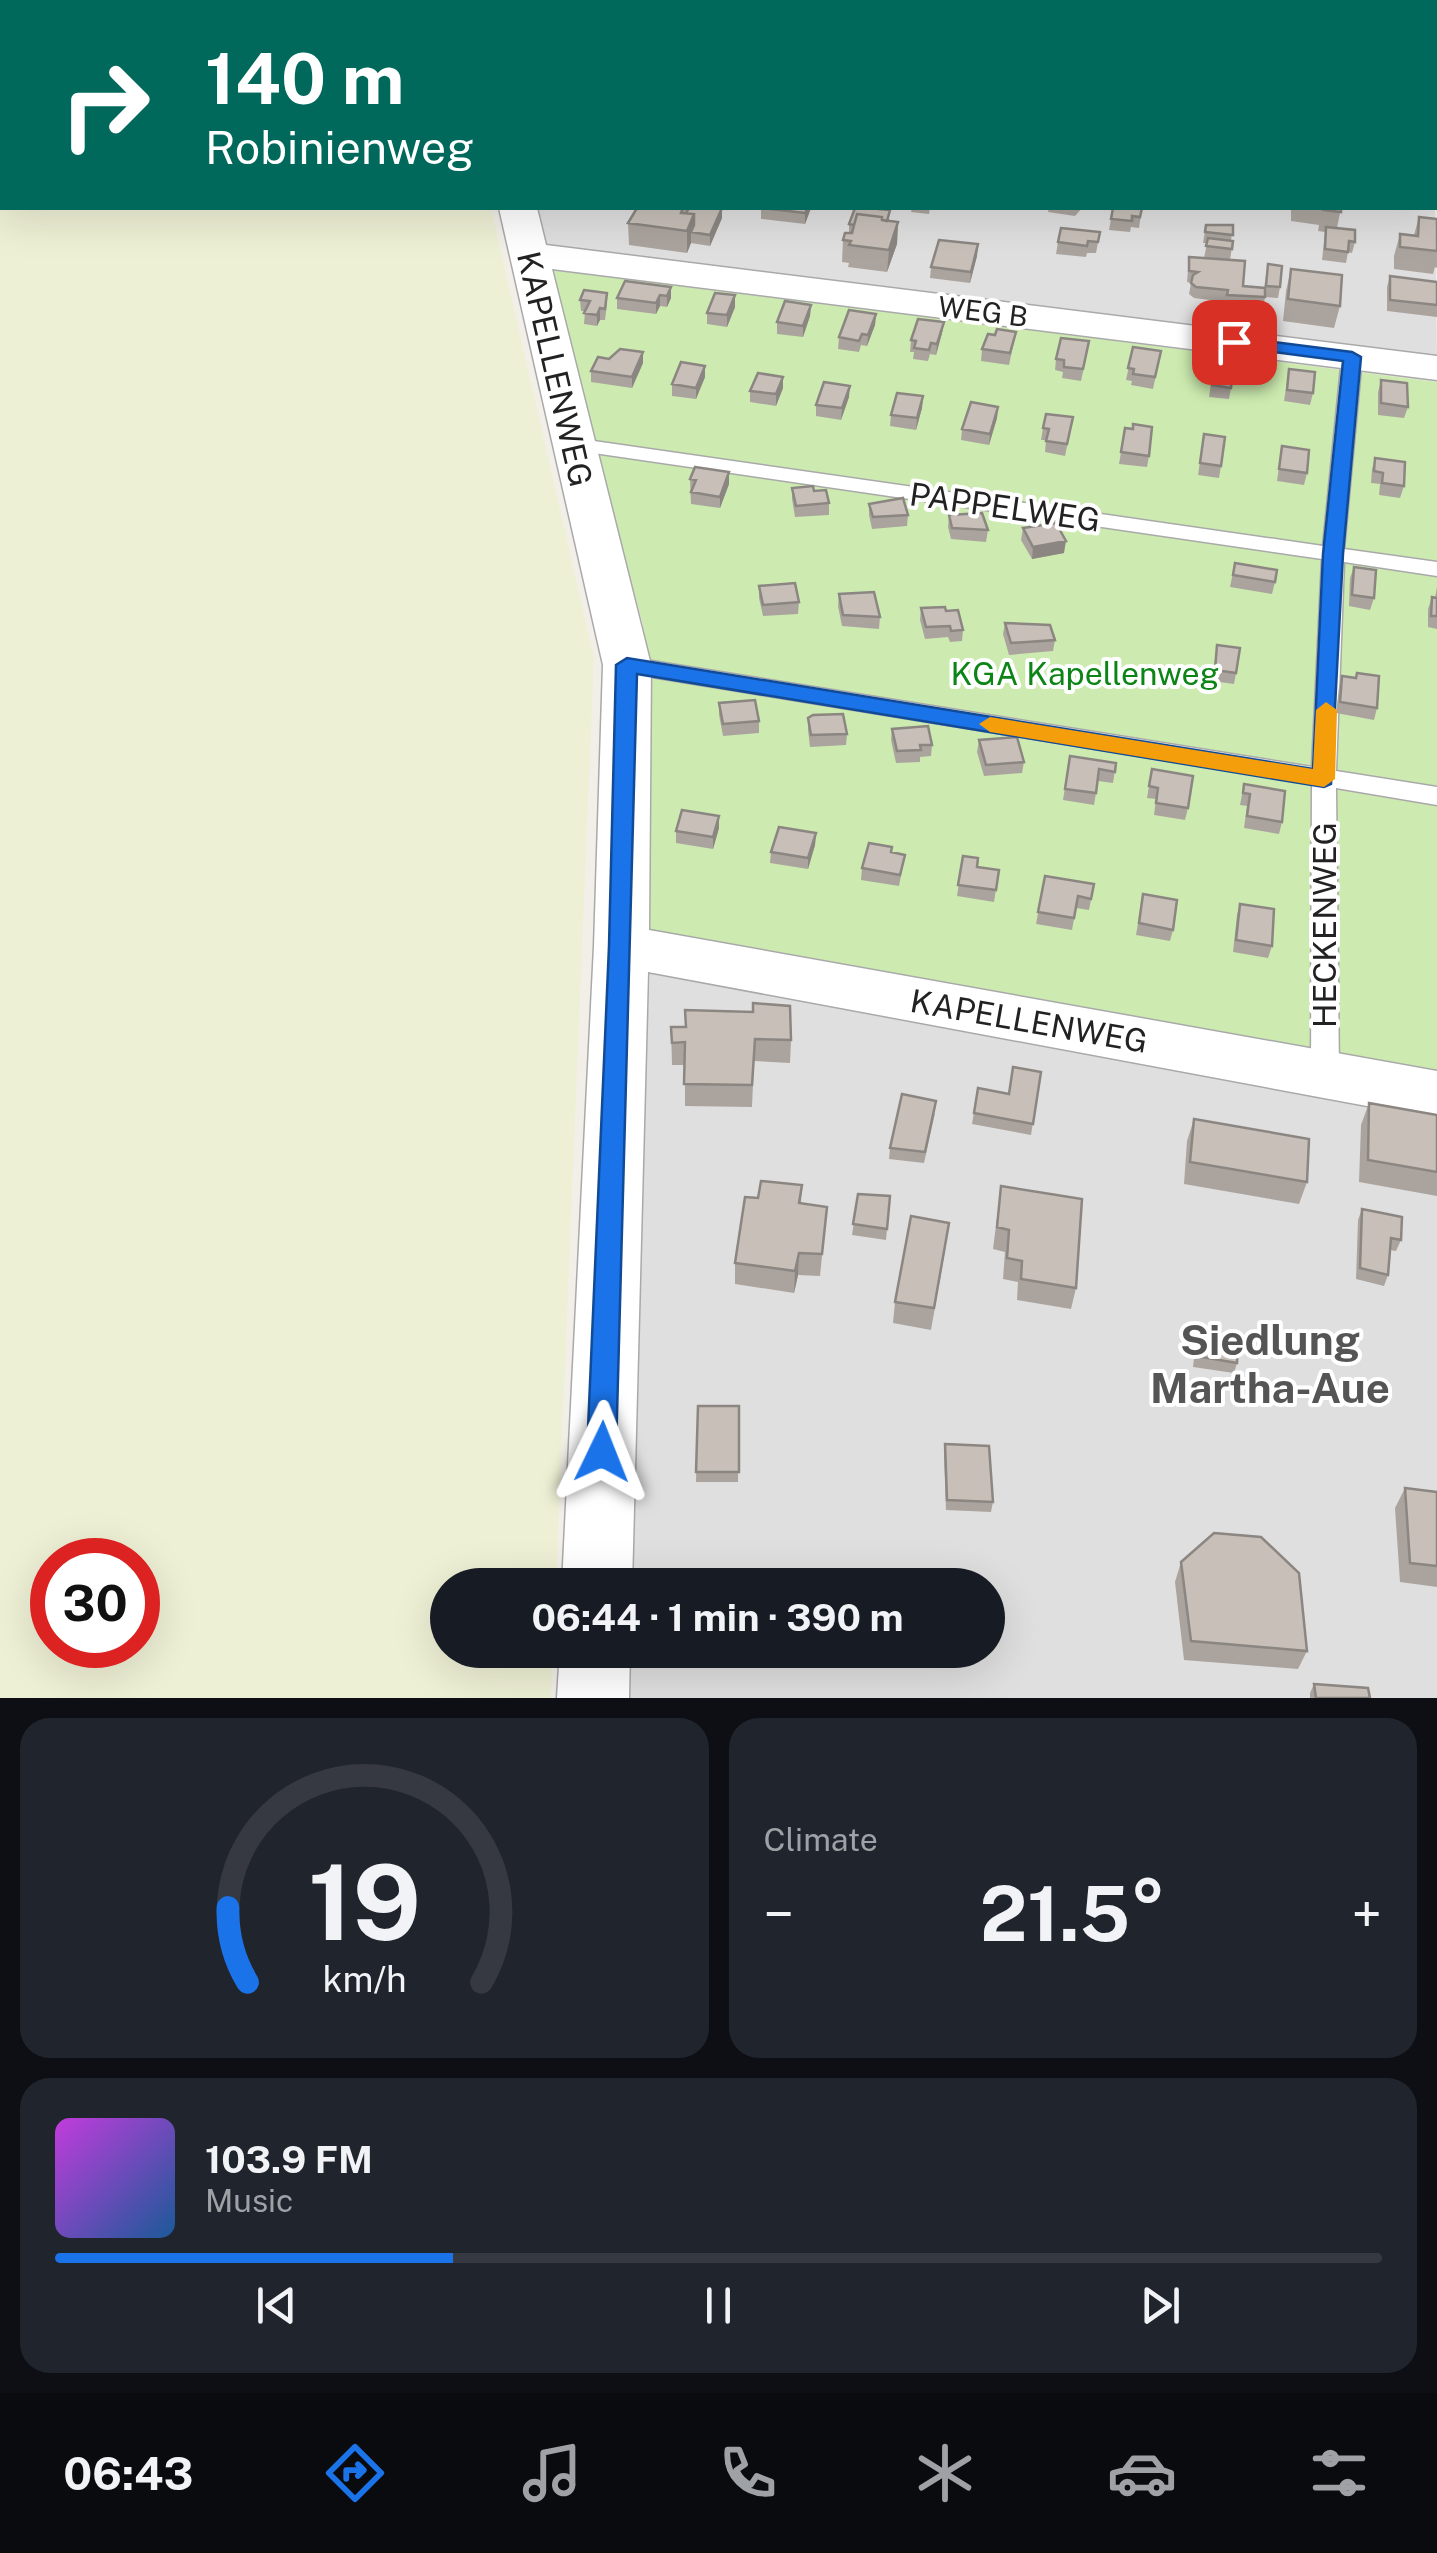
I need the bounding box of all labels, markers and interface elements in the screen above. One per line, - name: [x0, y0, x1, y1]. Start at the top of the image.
- text: 140 m: [205, 37, 404, 120]
- icon: right: [40, 40, 170, 170]
- text: Robinienweg: [205, 121, 474, 174]
- street label: KAPELLENWEG: [510, 248, 600, 490]
- street label: WEG B: [936, 289, 1030, 333]
- pin: [1192, 300, 1277, 385]
- icon: arrive: [1207, 315, 1262, 370]
- street label: PAPPELWEG: [907, 475, 1103, 539]
- park label: KGA Kapellenweg: [950, 655, 1220, 692]
- street label: HECKENWEG: [1306, 822, 1343, 1028]
- street label: KAPELLENWEG: [907, 982, 1151, 1060]
- district label: Siedlung Martha-Aue: [1150, 1315, 1390, 1412]
- position arrow: [550, 1400, 654, 1504]
- speed limit sign: 30: [30, 1538, 160, 1668]
- text: 06:44 · 1 min · 390 m: [532, 1595, 904, 1640]
- text: Climate: [764, 1821, 878, 1858]
- text: 19: [308, 1841, 421, 1963]
- text: 21.5°: [980, 1870, 1166, 1958]
- text: −: [764, 1882, 794, 1946]
- text: +: [1352, 1882, 1382, 1946]
- text: km/h: [322, 1958, 406, 2000]
- text: 103.9 FM: [205, 2137, 373, 2182]
- text: Music: [205, 2182, 293, 2219]
- icon: previous: [249, 2278, 304, 2333]
- icon: pause: [691, 2278, 746, 2333]
- icon: next: [1133, 2278, 1188, 2333]
- icon: directions: [320, 2438, 390, 2508]
- icon: music: [517, 2438, 587, 2508]
- icon: phone: [713, 2438, 783, 2508]
- icon: climate: [910, 2438, 980, 2508]
- icon: car: [1107, 2438, 1177, 2508]
- icon: filters: [1304, 2438, 1374, 2508]
- text: 06:43: [63, 2447, 193, 2500]

